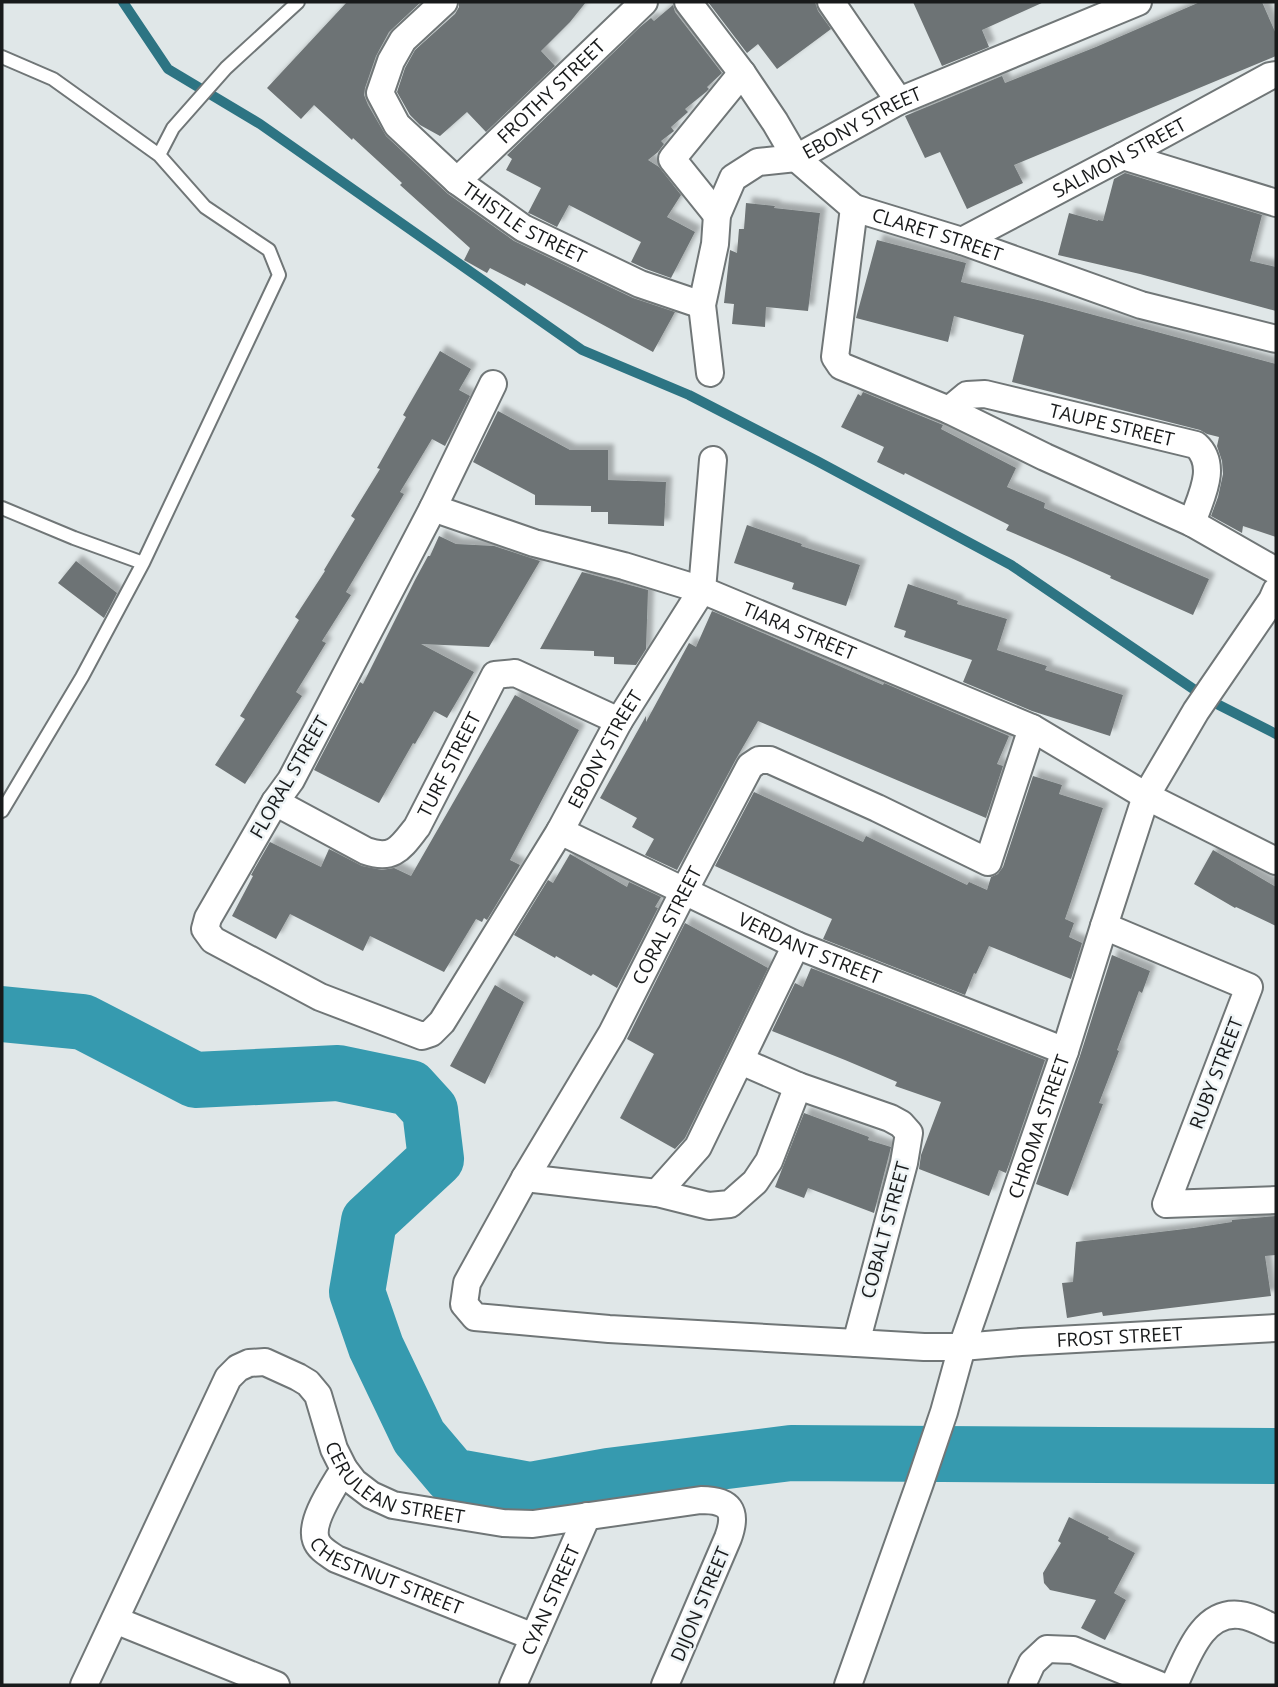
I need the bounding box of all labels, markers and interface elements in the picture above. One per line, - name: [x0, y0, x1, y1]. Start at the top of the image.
- street label: FROTHY STREET: [491, 33, 611, 149]
- street label: EBONY STREET: [798, 80, 926, 165]
- street label: SALMON STREET: [1048, 111, 1191, 204]
- street label: THISTLE STREET: [457, 176, 591, 270]
- street label: CLARET STREET: [869, 201, 1007, 268]
- street label: TAUPE STREET: [1047, 397, 1177, 452]
- street label: TIARA STREET: [739, 595, 861, 666]
- street label: EBONY STREET: [561, 685, 649, 813]
- street label: TURF STREET: [411, 707, 487, 822]
- street label: FLORAL STREET: [243, 711, 335, 843]
- street label: CORAL STREET: [626, 861, 708, 989]
- street label: VERDANT STREET: [734, 906, 886, 991]
- street label: RUBY STREET: [1183, 1013, 1249, 1133]
- street label: CHROMA STREET: [1002, 1051, 1076, 1202]
- street label: COBALT STREET: [854, 1158, 916, 1301]
- street label: FROST STREET: [1056, 1320, 1184, 1353]
- street label: CERULEAN STREET: [319, 1438, 467, 1530]
- street label: CHESTNUT STREET: [304, 1532, 467, 1621]
- street label: CYAN STREET: [515, 1540, 586, 1659]
- street label: DIJON STREET: [664, 1542, 736, 1665]

